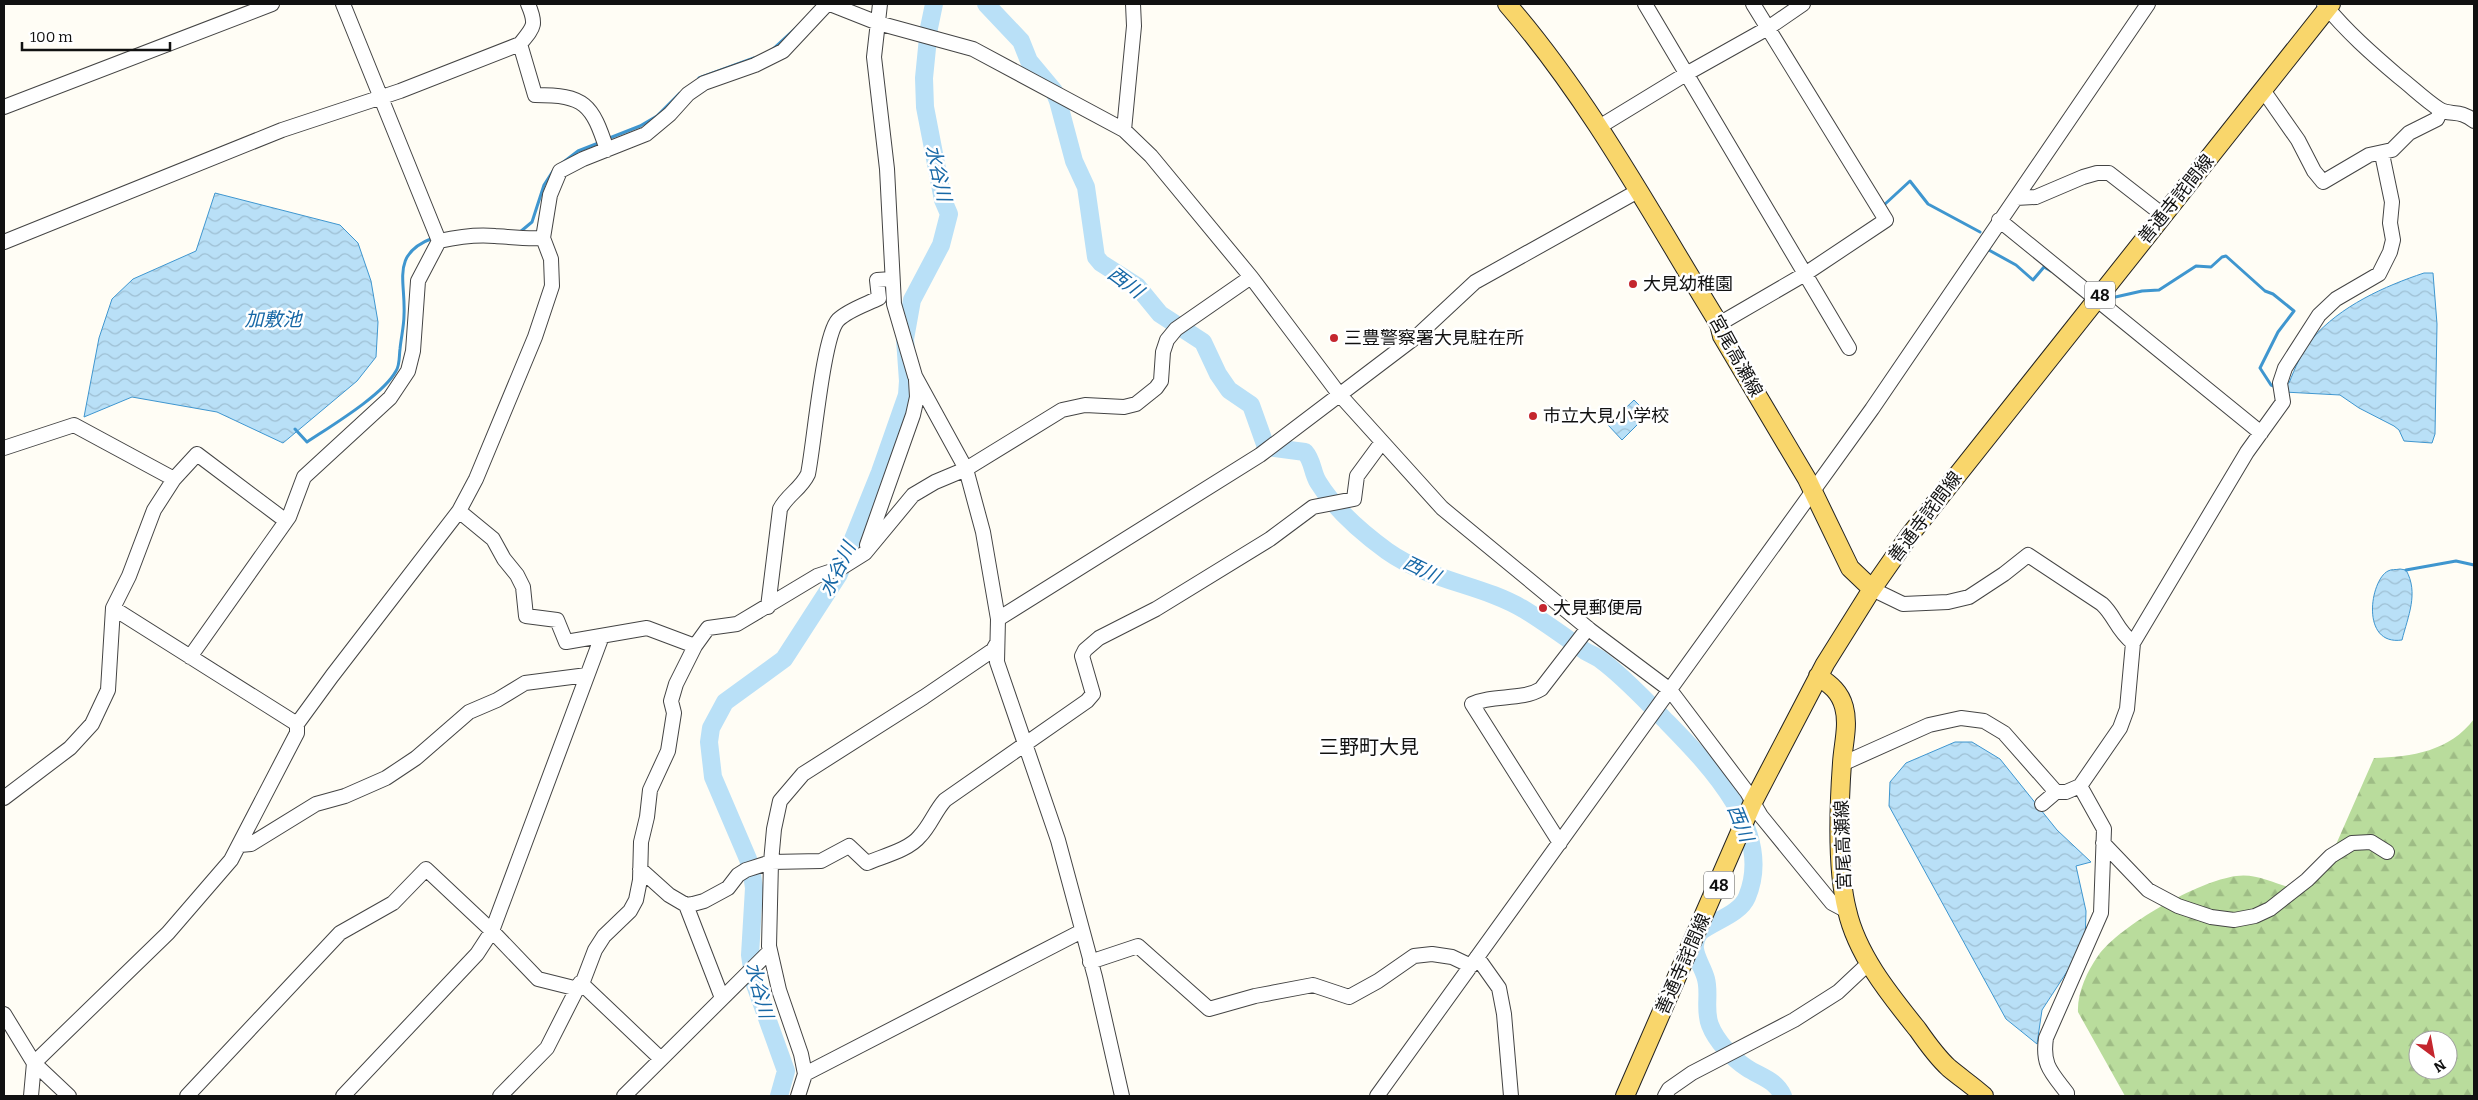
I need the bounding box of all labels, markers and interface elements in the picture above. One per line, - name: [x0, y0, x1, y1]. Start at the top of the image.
- scale bar: [22, 20, 170, 52]
- text: 100 m: [30, 28, 73, 46]
- water label: 水谷川: [921, 143, 957, 205]
- street label: 善通寺詫間線: [2133, 150, 2219, 248]
- water label: 西川: [1104, 262, 1149, 304]
- place label: 大見幼稚園: [1643, 273, 1733, 295]
- marker: 大見幼稚園: [1627, 278, 1639, 290]
- road number: 48: [2085, 282, 2115, 308]
- water label: 加敷池: [244, 308, 303, 331]
- street label: 宮尾高瀬線: [1705, 311, 1767, 401]
- place label: 三豊警察署大見駐在所: [1344, 327, 1524, 349]
- marker: 三豊警察署大見駐在所: [1328, 332, 1340, 344]
- place label: 市立大見小学校: [1543, 405, 1669, 427]
- marker: 市立大見小学校: [1527, 410, 1539, 422]
- street label: 善通寺詫間線: [1884, 467, 1966, 567]
- water label: 水谷川: [815, 537, 861, 600]
- water label: 西川: [1400, 551, 1446, 589]
- place label: 大見郵便局: [1553, 597, 1643, 619]
- marker: 大見郵便局: [1537, 602, 1549, 614]
- district label: 三野町大見: [1319, 735, 1419, 759]
- street label: 宮尾高瀬線: [1830, 800, 1856, 890]
- water label: 西川: [1723, 801, 1759, 847]
- road number: 48: [1704, 872, 1734, 898]
- street label: 善通寺詫間線: [1651, 910, 1715, 1018]
- water label: 水谷川: [741, 960, 779, 1023]
- north arrow: [2408, 1030, 2458, 1080]
- text: N: [2430, 1056, 2449, 1076]

